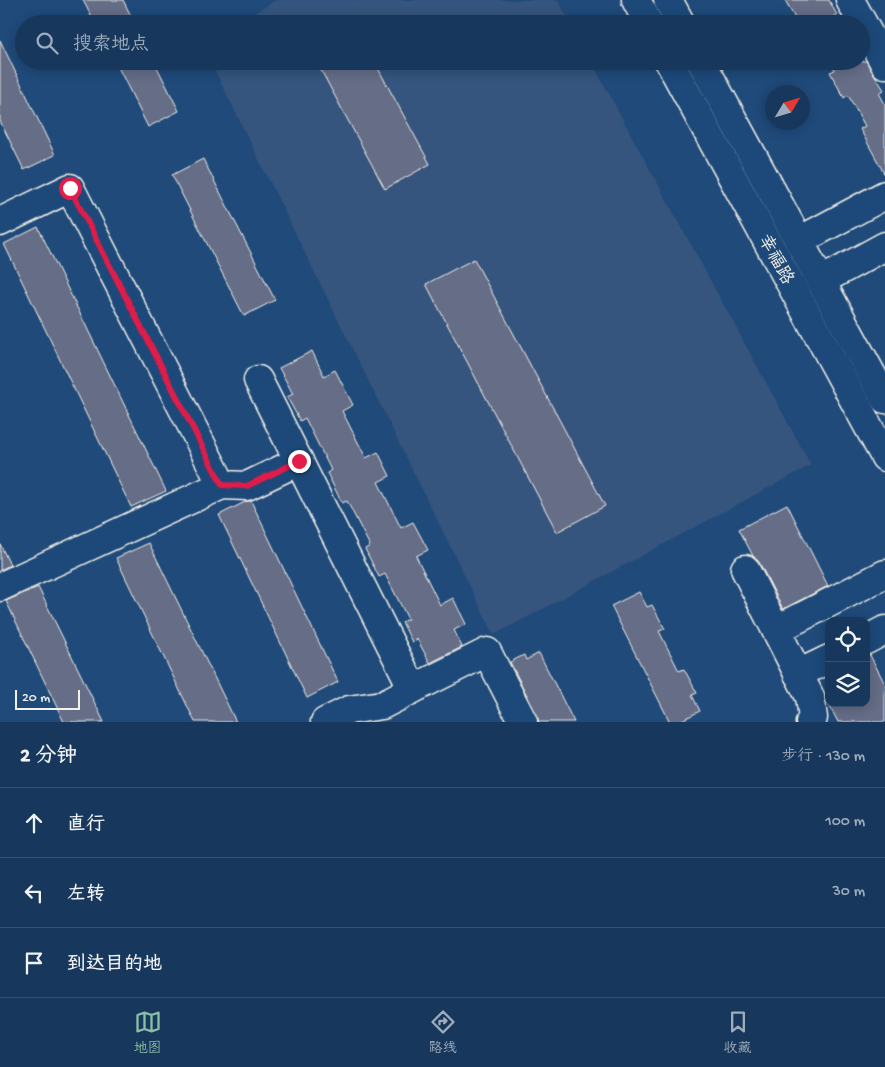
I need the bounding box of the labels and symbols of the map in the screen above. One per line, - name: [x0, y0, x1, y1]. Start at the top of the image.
- north arrow: [765, 85, 810, 130]
- route start: [59, 177, 82, 200]
- street label: 幸福路: [753, 231, 798, 289]
- route end: [288, 450, 311, 473]
- scale bar: [15, 687, 80, 710]

